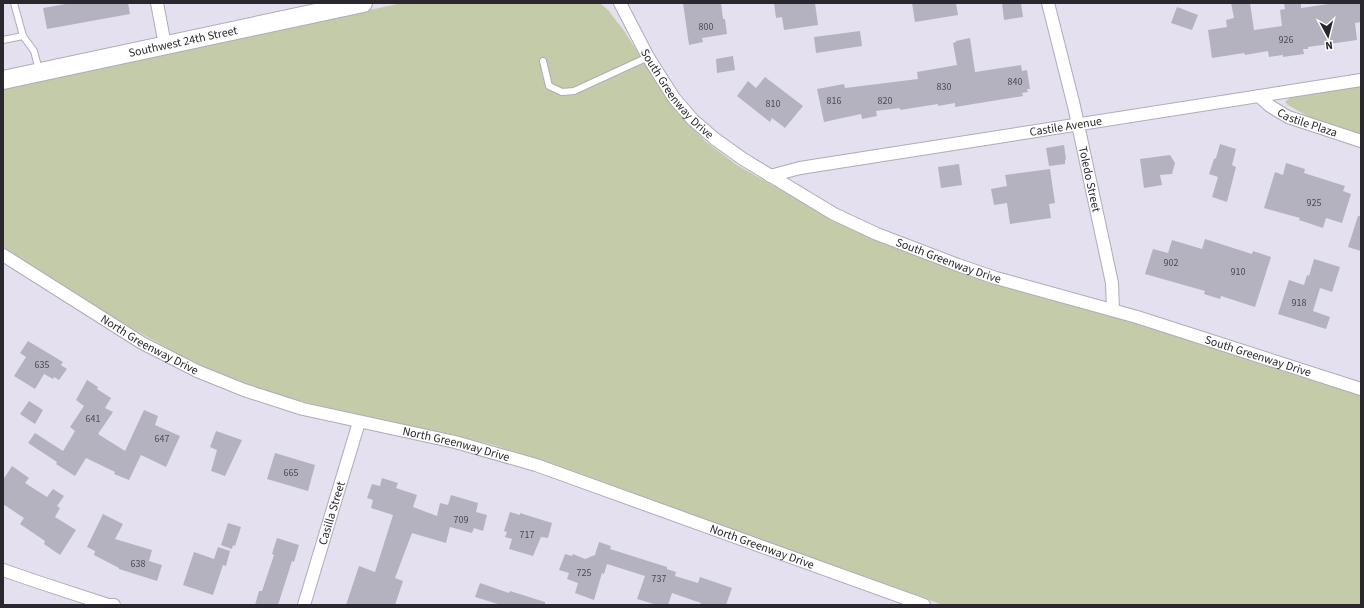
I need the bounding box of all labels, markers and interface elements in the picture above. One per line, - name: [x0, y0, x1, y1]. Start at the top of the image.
- north arrow: [1308, 16, 1348, 56]
- house number: 800: [699, 20, 713, 34]
- street label: Southwest 24th Street: [127, 22, 239, 62]
- house number: 926: [1279, 33, 1293, 47]
- text: N: [1325, 38, 1334, 53]
- street label: South Greenway Drive: [636, 46, 717, 143]
- house number: 840: [1008, 75, 1022, 89]
- house number: 830: [937, 80, 951, 94]
- house number: 816: [827, 94, 841, 108]
- house number: 820: [878, 94, 892, 108]
- house number: 810: [766, 97, 780, 111]
- street label: Castile Plaza: [1274, 104, 1339, 142]
- street label: Castile Avenue: [1028, 113, 1103, 141]
- street label: Toledo Street: [1074, 145, 1105, 214]
- house number: 925: [1307, 196, 1321, 210]
- street label: South Greenway Drive: [893, 234, 1003, 288]
- house number: 902: [1164, 256, 1178, 270]
- house number: 910: [1231, 265, 1245, 279]
- house number: 918: [1292, 296, 1306, 310]
- street label: North Greenway Drive: [97, 311, 201, 379]
- street label: South Greenway Drive: [1202, 331, 1313, 381]
- house number: 635: [35, 358, 49, 372]
- house number: 641: [86, 412, 100, 426]
- street label: North Greenway Drive: [401, 423, 512, 466]
- house number: 647: [155, 432, 169, 446]
- house number: 665: [284, 466, 298, 480]
- street label: Casilla Street: [315, 479, 350, 547]
- house number: 709: [454, 513, 468, 527]
- street label: North Greenway Drive: [707, 520, 817, 574]
- house number: 717: [520, 528, 534, 542]
- house number: 638: [131, 557, 145, 571]
- house number: 725: [577, 566, 591, 580]
- house number: 737: [652, 572, 666, 586]

